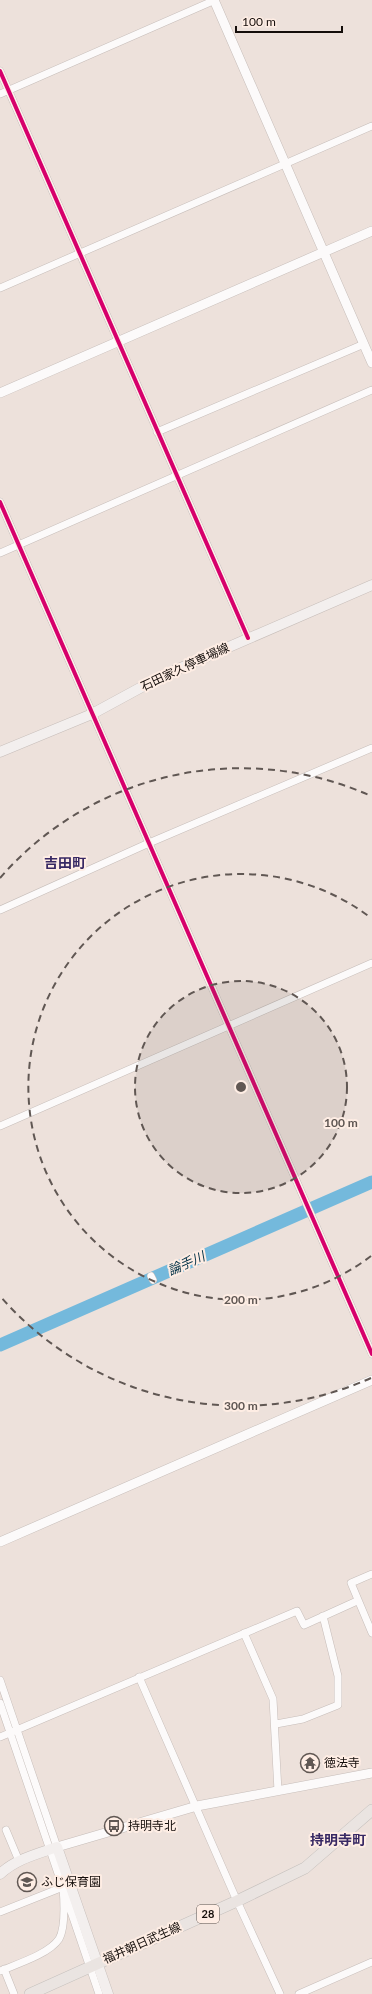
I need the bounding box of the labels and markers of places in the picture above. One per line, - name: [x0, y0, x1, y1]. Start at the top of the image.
- centre of rings: [234, 1080, 248, 1094]
- temple icon: 徳法寺: [299, 1752, 321, 1774]
- place label: 徳法寺: [324, 1755, 360, 1770]
- bus stop icon: 持明寺北: [103, 1815, 125, 1837]
- place label: 持明寺北: [128, 1818, 176, 1833]
- school or university icon: ふじ保育園: [16, 1871, 38, 1893]
- place label: ふじ保育園: [41, 1874, 101, 1889]

